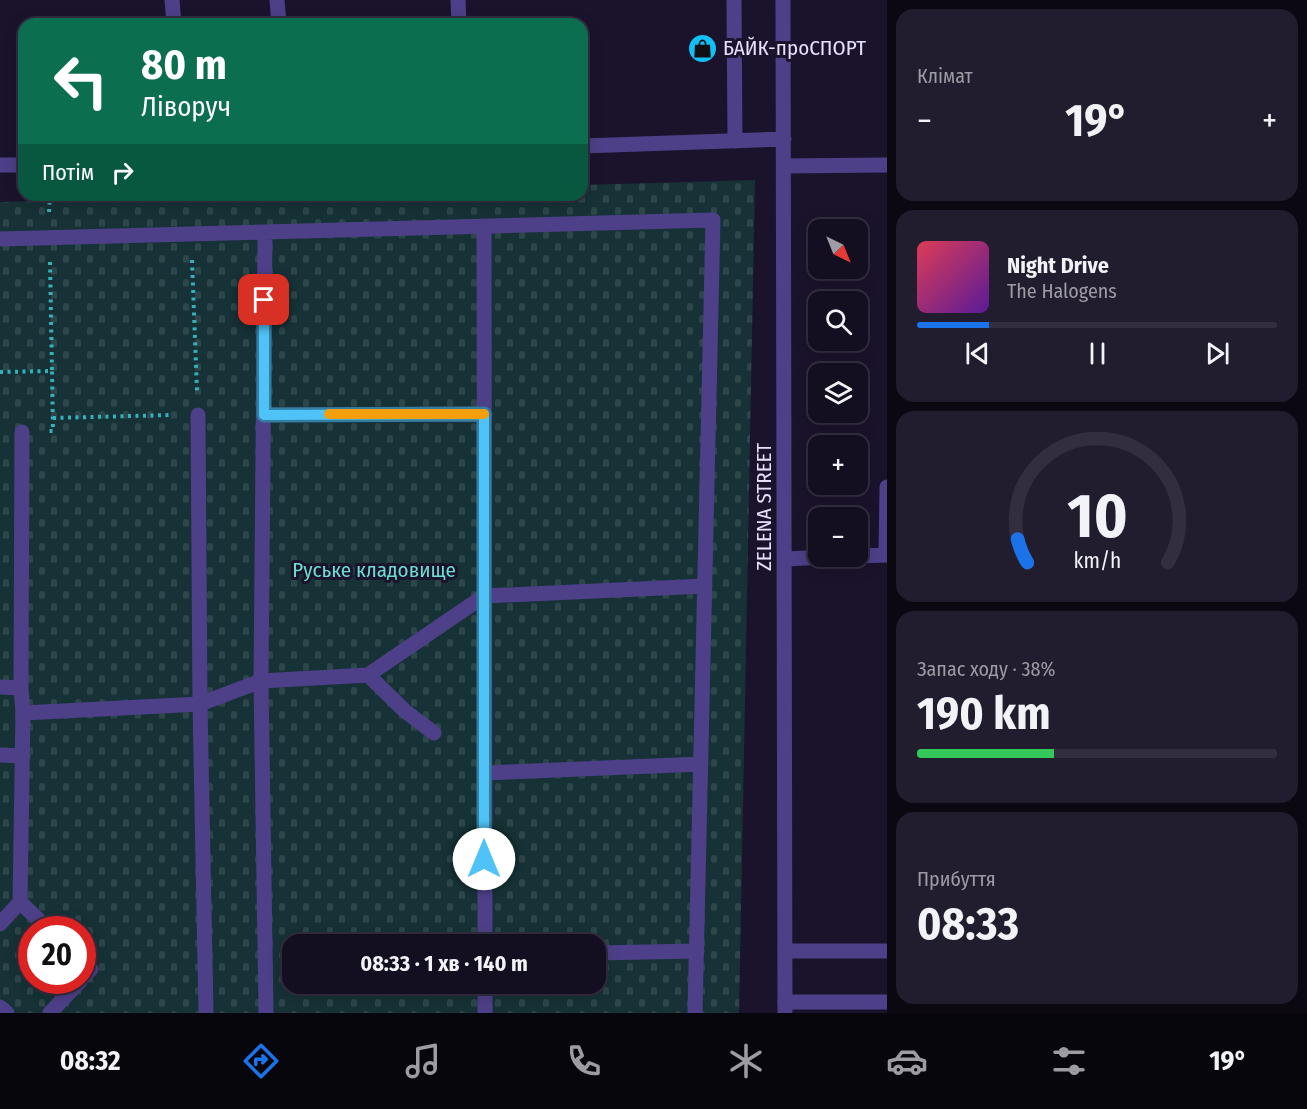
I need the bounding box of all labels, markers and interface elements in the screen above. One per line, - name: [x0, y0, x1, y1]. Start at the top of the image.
- shop icon: БАЙК-проСПОРТ: [686, 32, 718, 64]
- place label: БАЙК-проСПОРТ: [723, 35, 866, 61]
- text: 80 m: [141, 40, 227, 90]
- icon: left: [42, 42, 120, 120]
- text: Клімат: [917, 64, 973, 88]
- text: Ліворуч: [141, 91, 231, 123]
- text: 19°: [1065, 94, 1129, 148]
- text: −: [917, 101, 932, 141]
- text: +: [1262, 101, 1277, 141]
- icon: right: [106, 156, 139, 189]
- text: Потім: [42, 159, 94, 186]
- north arrow: [808, 219, 868, 279]
- map controls: [808, 219, 868, 567]
- text: Night Drive: [1007, 252, 1109, 279]
- pin: [238, 274, 289, 325]
- text: The Halogens: [1007, 279, 1117, 303]
- icon: arrive: [247, 283, 280, 316]
- button: search: [808, 291, 868, 351]
- icon: previous: [961, 337, 994, 370]
- icon: pause: [1081, 337, 1114, 370]
- icon: next: [1201, 337, 1234, 370]
- button: layers: [808, 363, 868, 423]
- button: +: [808, 435, 868, 495]
- street label: ZELENA STREET: [751, 443, 777, 571]
- text: 10: [1067, 480, 1127, 555]
- button: −: [808, 507, 868, 567]
- text: km/h: [1073, 549, 1121, 575]
- park label: Руське кладовище: [292, 557, 456, 583]
- text: Запас ходу · 38%: [917, 657, 1055, 681]
- text: 190 km: [917, 687, 1050, 741]
- position arrow: [452, 827, 516, 891]
- text: Прибуття: [917, 867, 996, 891]
- text: 08:33: [917, 897, 1019, 951]
- speed limit sign: 20: [18, 916, 96, 994]
- text: 08:33 · 1 хв · 140 m: [360, 950, 528, 977]
- icon: directions: [240, 1040, 282, 1082]
- icon: music: [402, 1040, 444, 1082]
- icon: phone: [563, 1040, 605, 1082]
- icon: climate: [725, 1040, 767, 1082]
- icon: car: [886, 1040, 928, 1082]
- icon: filters: [1048, 1040, 1090, 1082]
- text: 08:32: [60, 1045, 120, 1077]
- text: 19°: [1209, 1045, 1247, 1077]

